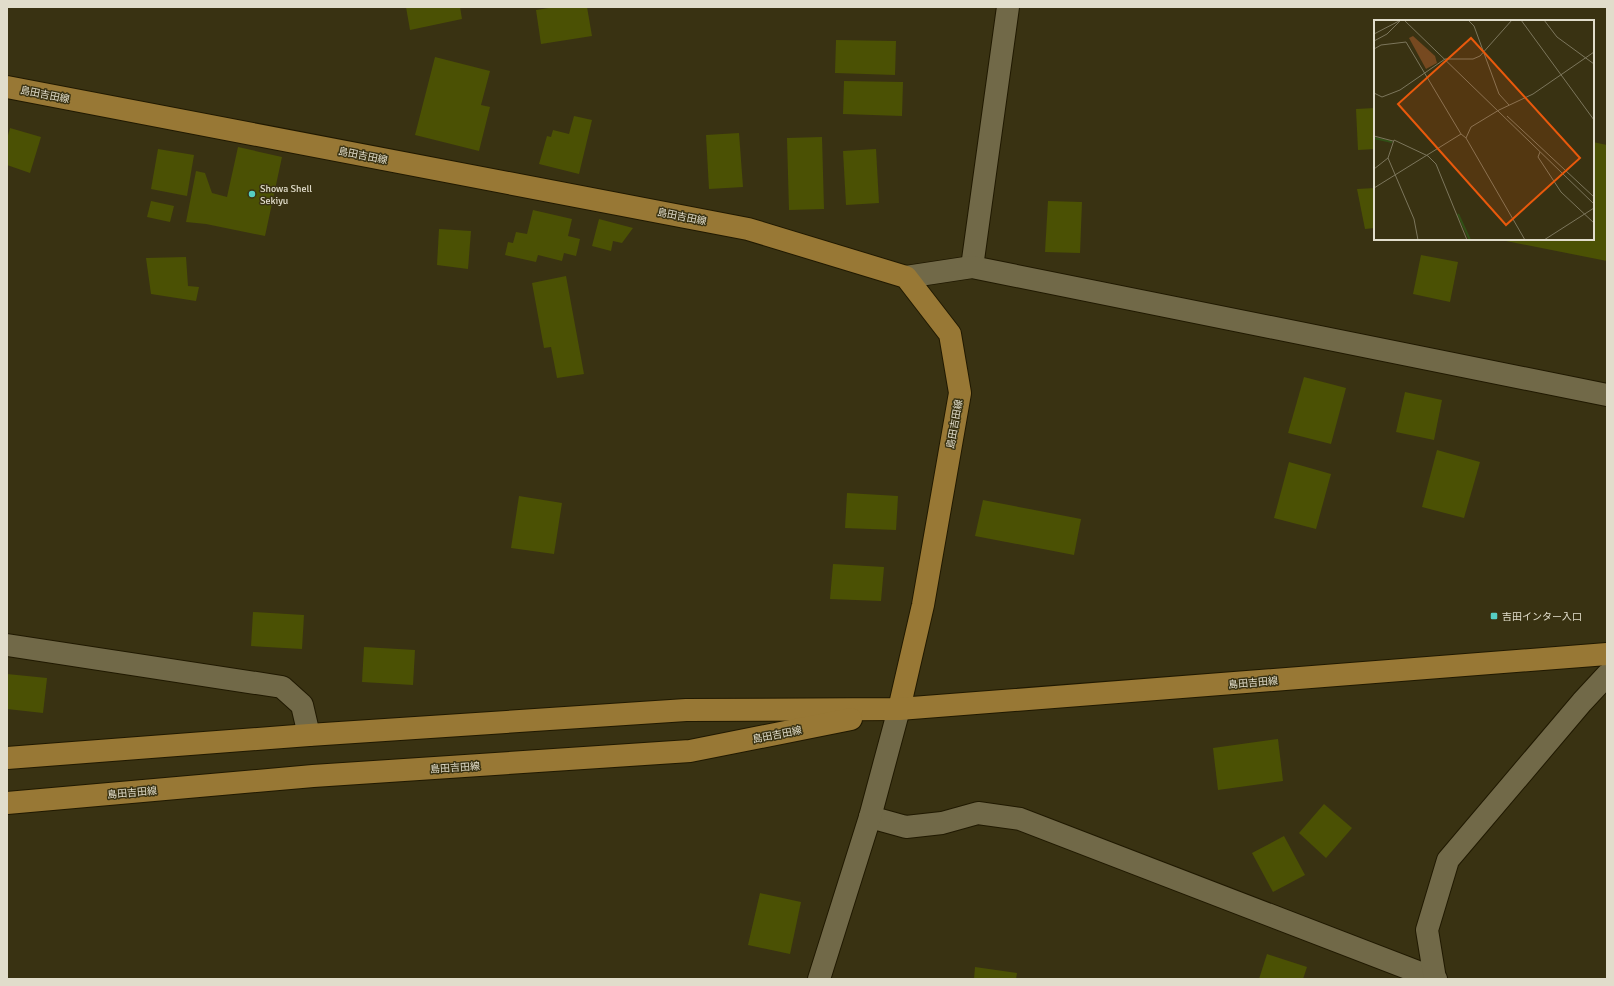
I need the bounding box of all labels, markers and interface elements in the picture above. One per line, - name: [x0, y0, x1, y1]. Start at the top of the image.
- inset map: [1374, 20, 1594, 240]
- street label: 島田吉田線: [19, 84, 70, 106]
- street label: 島田吉田線: [337, 145, 388, 167]
- place label: Showa Shell Sekiyu: [260, 183, 312, 207]
- marker: Showa Shell Sekiyu: [247, 189, 257, 199]
- street label: 島田吉田線: [656, 206, 707, 228]
- street label: 島田吉田線: [945, 399, 965, 450]
- marker: 吉田インター入口: [1489, 611, 1499, 621]
- place label: 吉田インター入口: [1502, 611, 1582, 623]
- street label: 島田吉田線: [1228, 675, 1279, 691]
- street label: 島田吉田線: [752, 724, 803, 746]
- street label: 島田吉田線: [430, 760, 480, 776]
- street label: 島田吉田線: [107, 785, 158, 801]

